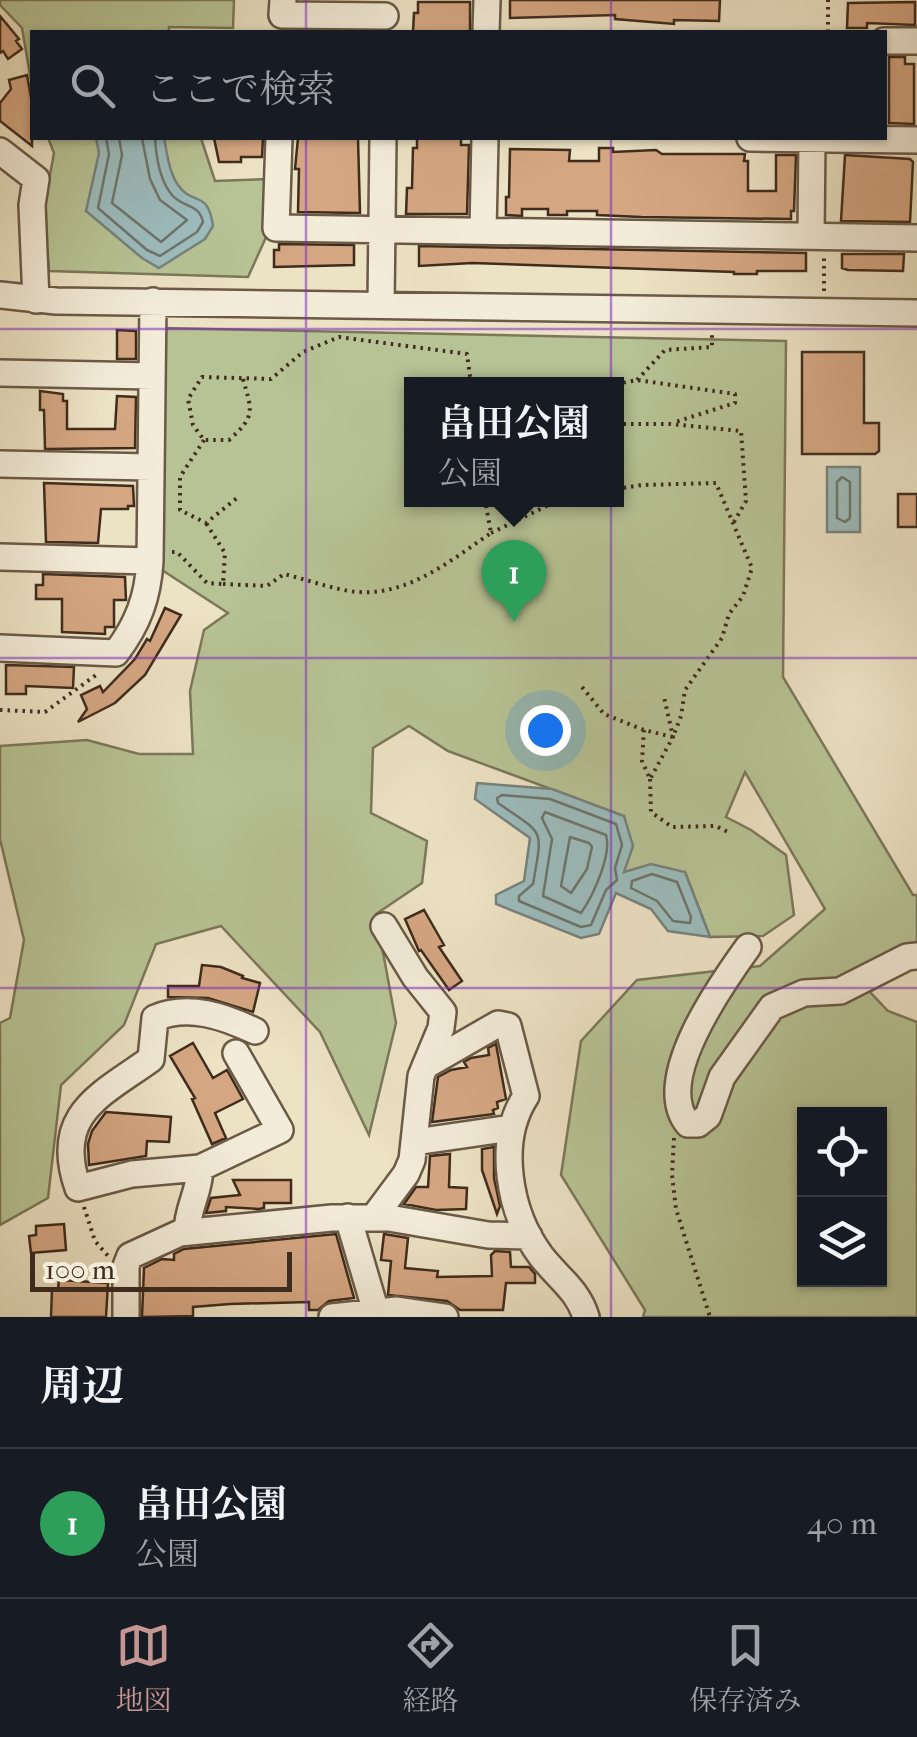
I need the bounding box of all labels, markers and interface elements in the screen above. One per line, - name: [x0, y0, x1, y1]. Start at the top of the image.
- search box: [30, 30, 887, 140]
- icon: search: [65, 58, 120, 113]
- text: ここで検索: [145, 67, 335, 112]
- popup: [404, 377, 624, 507]
- text: 畠田公園: [438, 401, 590, 446]
- text: 公園: [438, 455, 502, 492]
- pin: 1: [482, 540, 546, 622]
- your location: [520, 705, 571, 756]
- map controls: [797, 1107, 887, 1287]
- button: locate: [797, 1107, 887, 1197]
- button: layers: [797, 1197, 887, 1287]
- scale bar: [30, 1247, 292, 1292]
- text: 100 m: [45, 1253, 115, 1286]
- text: 周辺: [40, 1362, 124, 1411]
- text: 畠田公園: [135, 1482, 287, 1527]
- text: 1: [67, 1505, 78, 1542]
- text: 40 m: [807, 1505, 877, 1542]
- text: 公園: [135, 1536, 199, 1573]
- tab: 地図: [115, 1618, 172, 1718]
- tab: 経路: [402, 1618, 459, 1718]
- tab: 保存済み: [689, 1618, 802, 1718]

